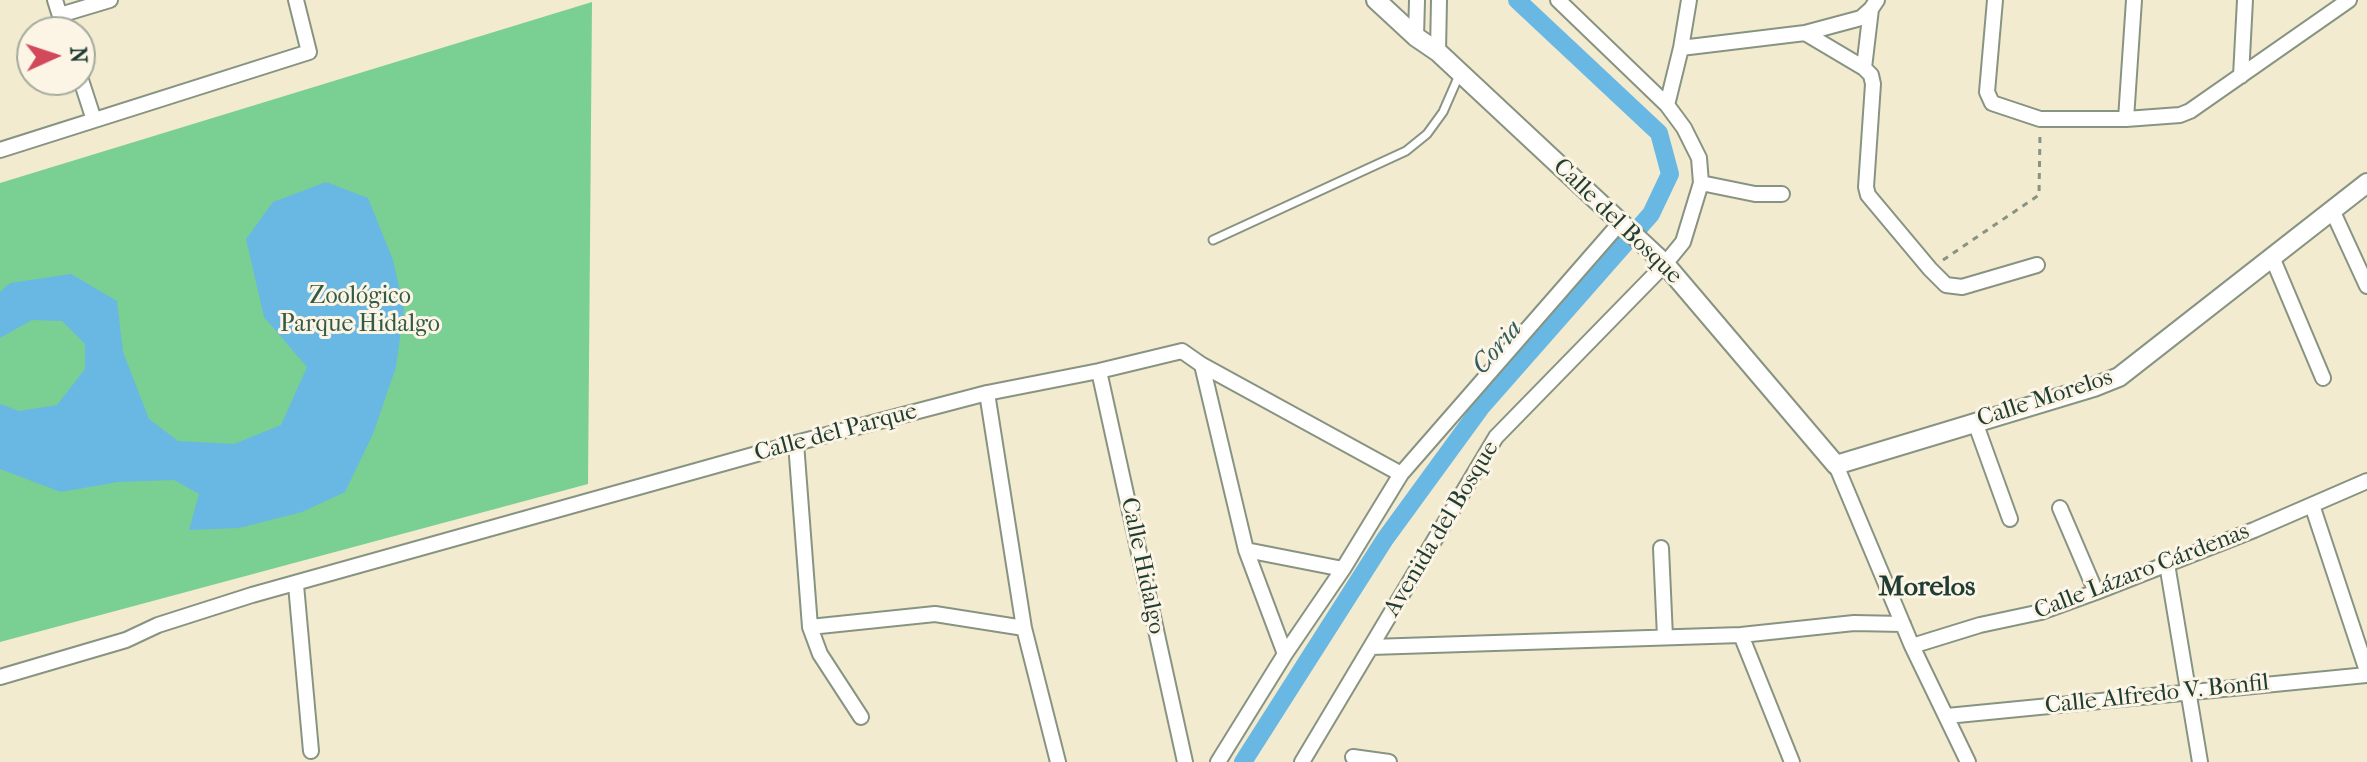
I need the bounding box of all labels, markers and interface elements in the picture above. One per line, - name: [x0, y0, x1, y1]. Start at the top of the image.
- north arrow: [16, 16, 96, 96]
- text: N: [65, 46, 91, 64]
- street label: Calle del Bosque: [1546, 153, 1688, 291]
- park label: Zoológico Parque Hidalgo: [280, 283, 440, 339]
- water label: Coria: [1466, 315, 1530, 381]
- street label: Calle Morelos: [1974, 364, 2116, 434]
- street label: Calle del Parque: [751, 397, 921, 469]
- street label: Avenida del Bosque: [1378, 436, 1506, 622]
- street label: Calle Hidalgo: [1113, 495, 1171, 637]
- street label: Calle Lázaro Cárdenas: [2030, 518, 2254, 626]
- district label: Morelos: [1879, 571, 1975, 605]
- street label: Calle Alfredo V. Bonfil: [2044, 669, 2270, 721]

